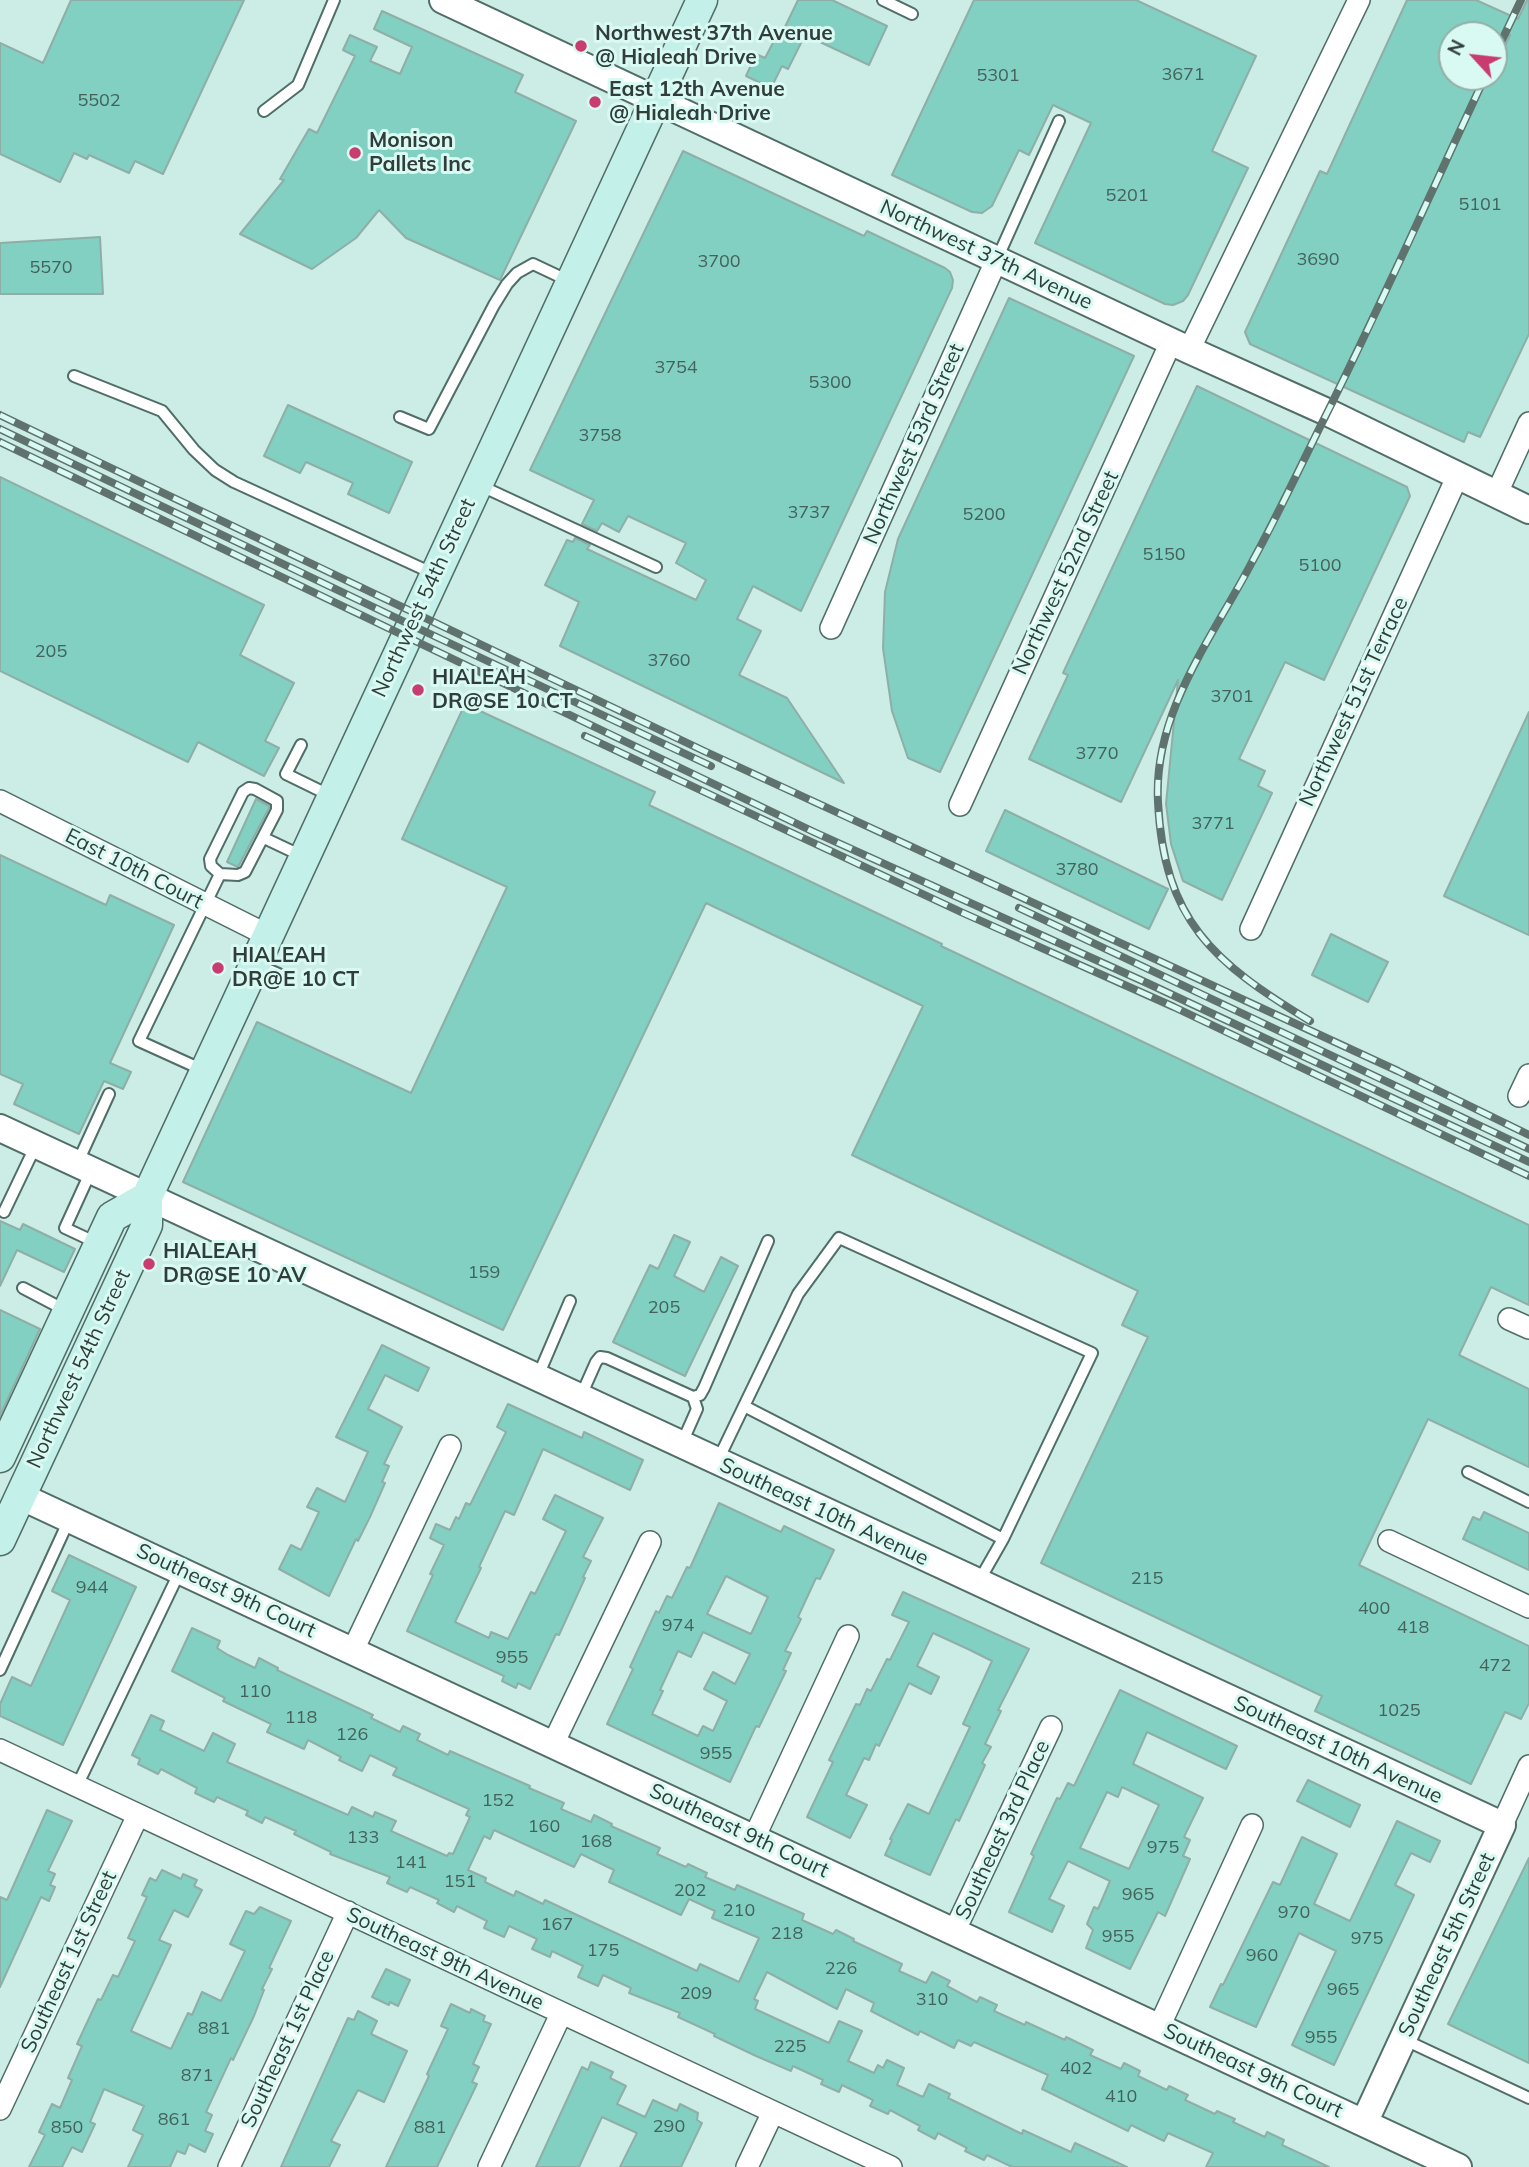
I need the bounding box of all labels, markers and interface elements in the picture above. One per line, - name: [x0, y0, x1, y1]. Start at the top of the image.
- place label: Northwest 37th Avenue @ Hialeah Drive: [595, 21, 833, 71]
- north arrow: [1438, 21, 1508, 91]
- text: N: [1442, 36, 1470, 59]
- marker: Northwest 37th Avenue @ Hialeah Drive: [573, 38, 589, 54]
- house number: 3671: [1161, 64, 1205, 86]
- house number: 5301: [976, 65, 1020, 87]
- place label: East 12th Avenue @ Hialeah Drive: [609, 77, 785, 127]
- house number: 5502: [77, 90, 121, 112]
- marker: East 12th Avenue @ Hialeah Drive: [587, 94, 603, 110]
- place label: Monison Pallets Inc: [369, 128, 471, 178]
- marker: Monison Pallets Inc: [347, 145, 363, 161]
- house number: 5201: [1105, 185, 1149, 207]
- house number: 5101: [1458, 194, 1502, 216]
- street label: Northwest 37th Avenue: [876, 195, 1096, 315]
- house number: 3690: [1296, 249, 1340, 271]
- house number: 3700: [697, 251, 741, 273]
- house number: 5570: [29, 257, 73, 279]
- street label: Northwest 53rd Street: [858, 340, 970, 548]
- house number: 3754: [654, 357, 698, 379]
- house number: 5300: [808, 372, 852, 394]
- house number: 3758: [578, 425, 622, 447]
- street label: Northwest 52nd Street: [1008, 467, 1124, 679]
- street label: Northwest 54th Street: [367, 495, 481, 701]
- house number: 3737: [787, 502, 831, 524]
- house number: 5200: [962, 504, 1006, 526]
- house number: 5150: [1142, 544, 1186, 566]
- house number: 5100: [1298, 555, 1342, 577]
- street label: Northwest 51st Terrace: [1294, 593, 1414, 811]
- house number: 205: [35, 641, 67, 663]
- house number: 3760: [647, 650, 691, 672]
- place label: HIALEAH DR@SE 10 CT: [432, 665, 573, 715]
- marker: HIALEAH DR@SE 10 CT: [410, 682, 426, 698]
- house number: 3701: [1210, 686, 1254, 708]
- house number: 3770: [1075, 743, 1119, 765]
- house number: 3771: [1191, 813, 1235, 835]
- street label: East 10th Court: [61, 823, 207, 915]
- house number: 3780: [1055, 859, 1099, 881]
- place label: HIALEAH DR@E 10 CT: [232, 943, 359, 993]
- marker: HIALEAH DR@E 10 CT: [210, 960, 226, 976]
- place label: HIALEAH DR@SE 10 AV: [163, 1239, 306, 1289]
- marker: HIALEAH DR@SE 10 AV: [141, 1256, 157, 1272]
- house number: 159: [468, 1262, 500, 1284]
- street label: Northwest 54th Street: [22, 1266, 136, 1472]
- house number: 205: [648, 1297, 680, 1319]
- street label: Southeast 10th Avenue: [716, 1453, 932, 1571]
- street label: Southeast 9th Court: [132, 1538, 320, 1644]
- house number: 215: [1131, 1568, 1163, 1590]
- house number: 944: [76, 1577, 108, 1599]
- house number: 400: [1358, 1598, 1390, 1620]
- house number: 974: [662, 1615, 694, 1637]
- house number: 418: [1397, 1617, 1429, 1639]
- house number: 955: [496, 1647, 528, 1669]
- house number: 472: [1479, 1655, 1511, 1677]
- house number: 110: [239, 1681, 271, 1703]
- street label: Southeast 10th Avenue: [1230, 1691, 1446, 1809]
- house number: 1025: [1377, 1700, 1421, 1722]
- house number: 118: [285, 1707, 317, 1729]
- house number: 126: [336, 1724, 368, 1746]
- street label: Southeast 3rd Place: [950, 1736, 1056, 1924]
- house number: 955: [700, 1743, 732, 1765]
- street label: Southeast 9th Court: [645, 1778, 833, 1884]
- house number: 152: [482, 1790, 514, 1812]
- house number: 160: [528, 1816, 560, 1838]
- house number: 133: [347, 1827, 379, 1849]
- house number: 168: [580, 1831, 612, 1853]
- house number: 975: [1147, 1837, 1179, 1859]
- street label: Southeast 5th Street: [1393, 1849, 1501, 2041]
- house number: 141: [395, 1852, 427, 1874]
- street label: Southeast 1st Street: [16, 1867, 122, 2057]
- house number: 151: [444, 1871, 476, 1893]
- house number: 202: [674, 1880, 706, 1902]
- house number: 965: [1122, 1884, 1154, 1906]
- house number: 210: [723, 1900, 755, 1922]
- street label: Southeast 9th Avenue: [342, 1902, 548, 2016]
- house number: 970: [1278, 1902, 1310, 1924]
- house number: 167: [541, 1914, 573, 1936]
- house number: 218: [771, 1923, 803, 1945]
- house number: 955: [1102, 1926, 1134, 1948]
- house number: 975: [1351, 1928, 1383, 1950]
- house number: 175: [587, 1940, 619, 1962]
- house number: 960: [1246, 1945, 1278, 1967]
- street label: Southeast 1st Place: [236, 1946, 340, 2132]
- house number: 226: [825, 1958, 857, 1980]
- house number: 965: [1327, 1979, 1359, 2001]
- house number: 209: [680, 1983, 712, 2005]
- house number: 310: [916, 1989, 948, 2011]
- house number: 881: [198, 2018, 230, 2040]
- street label: Southeast 9th Court: [1159, 2018, 1347, 2124]
- house number: 955: [1305, 2027, 1337, 2049]
- house number: 225: [774, 2036, 806, 2058]
- house number: 402: [1060, 2058, 1092, 2080]
- house number: 871: [181, 2065, 213, 2087]
- house number: 410: [1105, 2086, 1137, 2108]
- house number: 861: [158, 2109, 190, 2131]
- house number: 290: [653, 2116, 685, 2138]
- house number: 850: [51, 2117, 83, 2139]
- house number: 881: [414, 2117, 446, 2139]

